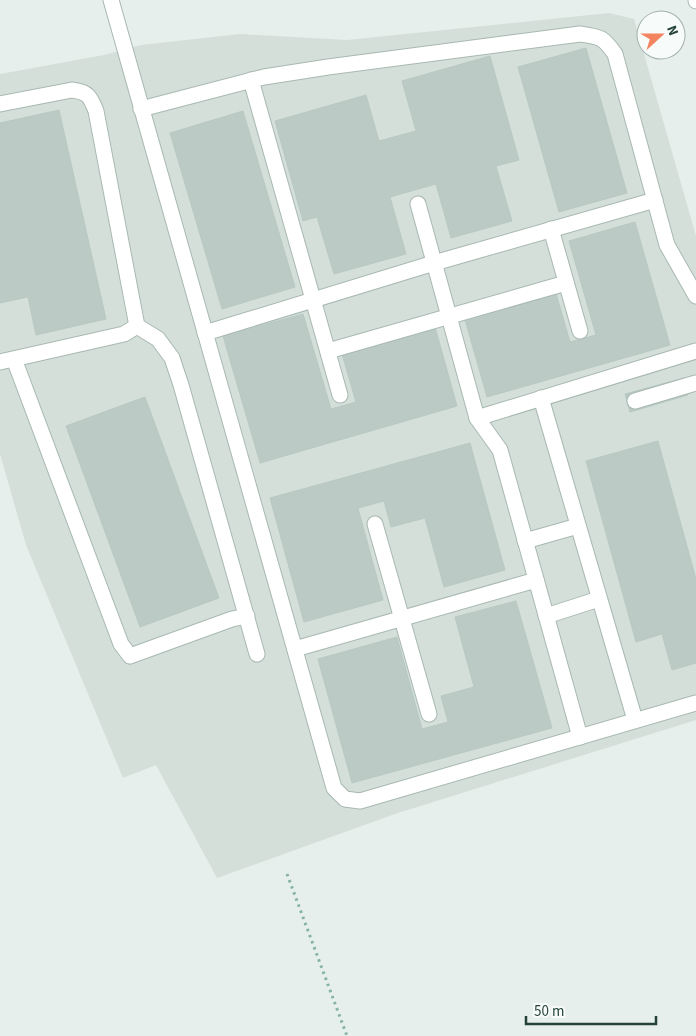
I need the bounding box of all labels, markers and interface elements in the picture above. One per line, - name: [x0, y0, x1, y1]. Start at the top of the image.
- north arrow: [636, 10, 686, 60]
- text: N: [661, 23, 683, 39]
- scale bar: [526, 994, 656, 1026]
- text: 50 m: [534, 1001, 564, 1022]

